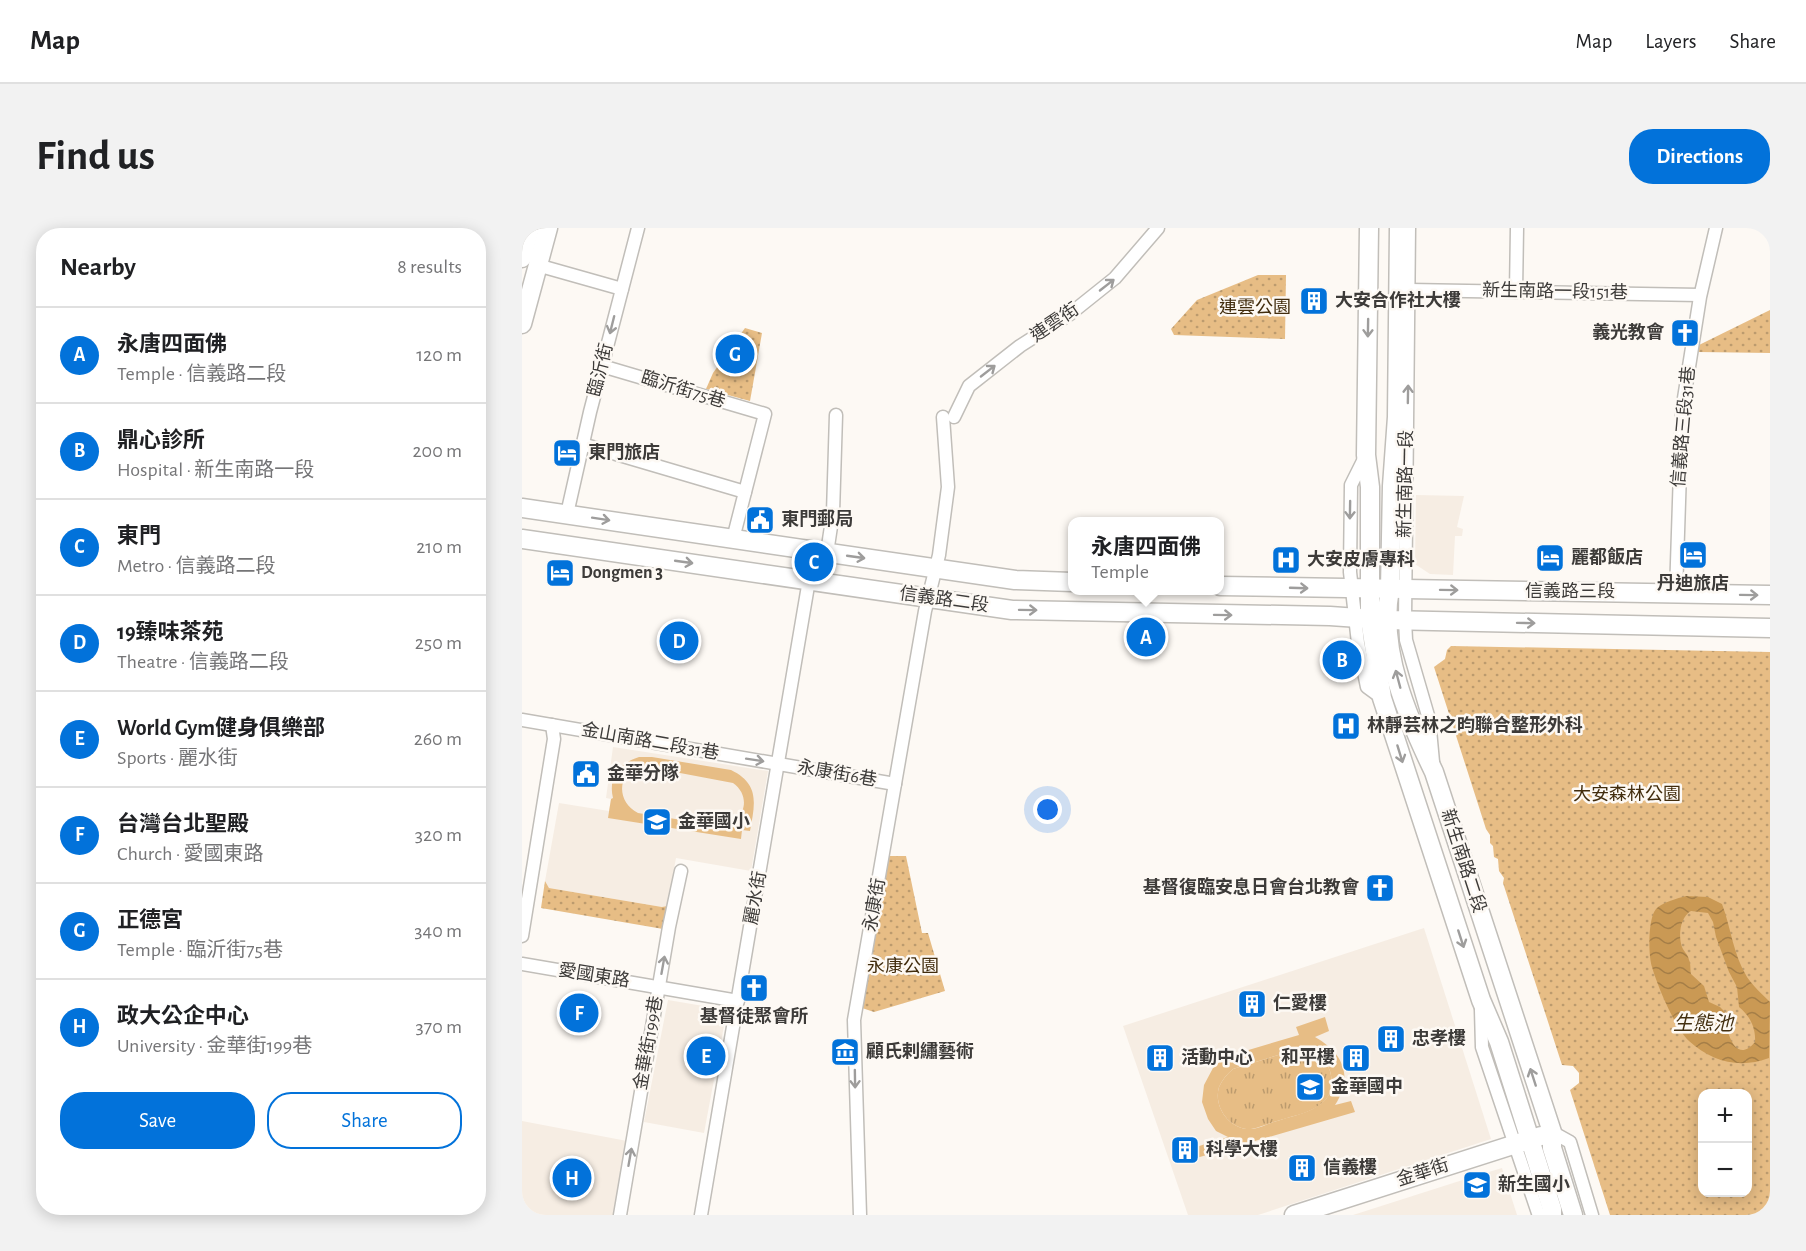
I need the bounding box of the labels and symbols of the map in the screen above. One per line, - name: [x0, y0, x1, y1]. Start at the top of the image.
- one-way arrow: [1099, 278, 1115, 291]
- street label: 新生南路一段151巷: [1482, 280, 1628, 302]
- building icon: 大安合作社大樓: [1298, 285, 1330, 317]
- place label: 大安合作社大樓: [1335, 290, 1461, 310]
- park label: 連雲公園: [1219, 298, 1291, 317]
- street label: 連雲街: [1026, 299, 1082, 346]
- one-way arrow: [606, 315, 617, 334]
- church icon: 義光教會: [1669, 317, 1701, 349]
- one-way arrow: [1362, 318, 1373, 338]
- place label: 義光教會: [1592, 322, 1665, 342]
- pin: G: [716, 332, 754, 376]
- street label: 臨沂街: [584, 341, 616, 398]
- one-way arrow: [980, 365, 996, 378]
- street label: 信義路三段31巷: [1668, 365, 1698, 488]
- street label: 臨沂街75巷: [639, 367, 728, 411]
- one-way arrow: [1402, 384, 1414, 404]
- street label: 新生南路一段: [1394, 430, 1416, 538]
- hotel icon: 東門旅店: [551, 437, 583, 469]
- place label: 東門旅店: [588, 442, 660, 462]
- one-way arrow: [1344, 499, 1356, 519]
- public building icon: 東門郵局: [744, 504, 776, 536]
- place label: 東門郵局: [781, 508, 853, 529]
- one-way arrow: [590, 513, 610, 524]
- hotel icon: 丹迪旅店: [1677, 539, 1709, 571]
- pin: C: [794, 540, 834, 584]
- hotel icon: 麗都飯店: [1534, 542, 1566, 574]
- hospital icon: 大安皮膚專科: [1270, 544, 1302, 576]
- place label: 麗都飯店: [1571, 546, 1643, 567]
- place label: 大安皮膚專科: [1307, 549, 1415, 569]
- one-way arrow: [845, 552, 865, 563]
- hotel icon: Dongmen 3: [544, 557, 576, 589]
- one-way arrow: [673, 557, 693, 568]
- place label: Dongmen 3: [581, 564, 663, 582]
- place label: 丹迪旅店: [1657, 573, 1729, 593]
- street label: 信義路三段: [1525, 581, 1615, 601]
- one-way arrow: [1288, 582, 1308, 593]
- street label: 信義路二段: [898, 583, 990, 615]
- one-way arrow: [1438, 585, 1458, 596]
- one-way arrow: [1738, 589, 1758, 601]
- one-way arrow: [1017, 604, 1037, 616]
- one-way arrow: [1212, 609, 1232, 621]
- pin: A: [1126, 614, 1166, 660]
- one-way arrow: [1516, 617, 1536, 629]
- pin: D: [660, 618, 698, 664]
- pin: B: [1322, 638, 1362, 682]
- one-way arrow: [1392, 670, 1403, 689]
- hospital icon: 林靜芸林之昀聯合整形外科: [1330, 710, 1362, 742]
- place label: 林靜芸林之昀聯合整形外科: [1367, 715, 1583, 735]
- street label: 金山南路二段31巷: [580, 719, 721, 763]
- one-way arrow: [1395, 744, 1406, 763]
- one-way arrow: [745, 754, 764, 765]
- street label: 永康街6巷: [796, 756, 879, 790]
- public building icon: 金華分隊: [570, 758, 602, 790]
- place label: 金華分隊: [607, 763, 679, 783]
- park label: 大安森林公園: [1573, 784, 1681, 804]
- your location: [1033, 795, 1062, 824]
- school or university icon: 金華國小: [641, 806, 673, 838]
- street label: 新生南路二段: [1438, 806, 1490, 915]
- place label: 金華國小: [678, 811, 750, 831]
- street label: 麗水街: [740, 870, 770, 926]
- church icon: 基督復臨安息日會台北教會: [1364, 872, 1396, 904]
- place label: 基督復臨安息日會台北教會: [1143, 876, 1360, 897]
- street label: 永康街: [859, 877, 889, 933]
- one-way arrow: [1456, 929, 1467, 948]
- one-way arrow: [657, 956, 668, 975]
- park label: 永康公園: [867, 956, 939, 976]
- street label: 愛國東路: [557, 960, 631, 991]
- church icon: 基督徒聚會所: [738, 972, 770, 1004]
- building icon: 仁愛樓: [1236, 988, 1268, 1020]
- pin: F: [560, 990, 598, 1036]
- place label: 仁愛樓: [1273, 993, 1327, 1013]
- street label: 金華街199巷: [630, 994, 666, 1091]
- place label: 基督徒聚會所: [700, 1006, 808, 1026]
- water label: 生態池: [1673, 1013, 1735, 1034]
- building icon: 忠孝樓: [1375, 1023, 1407, 1055]
- place label: 忠孝樓: [1412, 1029, 1466, 1048]
- pin: E: [686, 1034, 726, 1078]
- museum icon: 顧氏剌繡藝術: [829, 1036, 861, 1068]
- place label: 顧氏剌繡藝術: [866, 1041, 974, 1061]
- building icon: 活動中心: [1144, 1042, 1176, 1074]
- building icon: 和平樓: [1340, 1042, 1372, 1074]
- place label: 活動中心: [1181, 1047, 1253, 1067]
- place label: 和平樓: [1281, 1047, 1335, 1067]
- one-way arrow: [849, 1068, 861, 1088]
- one-way arrow: [1527, 1068, 1538, 1087]
- school or university icon: 金華國中: [1294, 1071, 1326, 1103]
- place label: 金華國中: [1331, 1076, 1403, 1096]
- building icon: 科學大樓: [1169, 1134, 1201, 1166]
- place label: 科學大樓: [1206, 1139, 1278, 1159]
- one-way arrow: [625, 1148, 636, 1168]
- building icon: 信義樓: [1286, 1152, 1318, 1184]
- street label: 金華街: [1394, 1154, 1451, 1190]
- pin: H: [553, 1156, 592, 1200]
- place label: 信義樓: [1323, 1157, 1377, 1177]
- school or university icon: 新生國小: [1461, 1169, 1493, 1201]
- place label: 新生國小: [1498, 1174, 1570, 1194]

